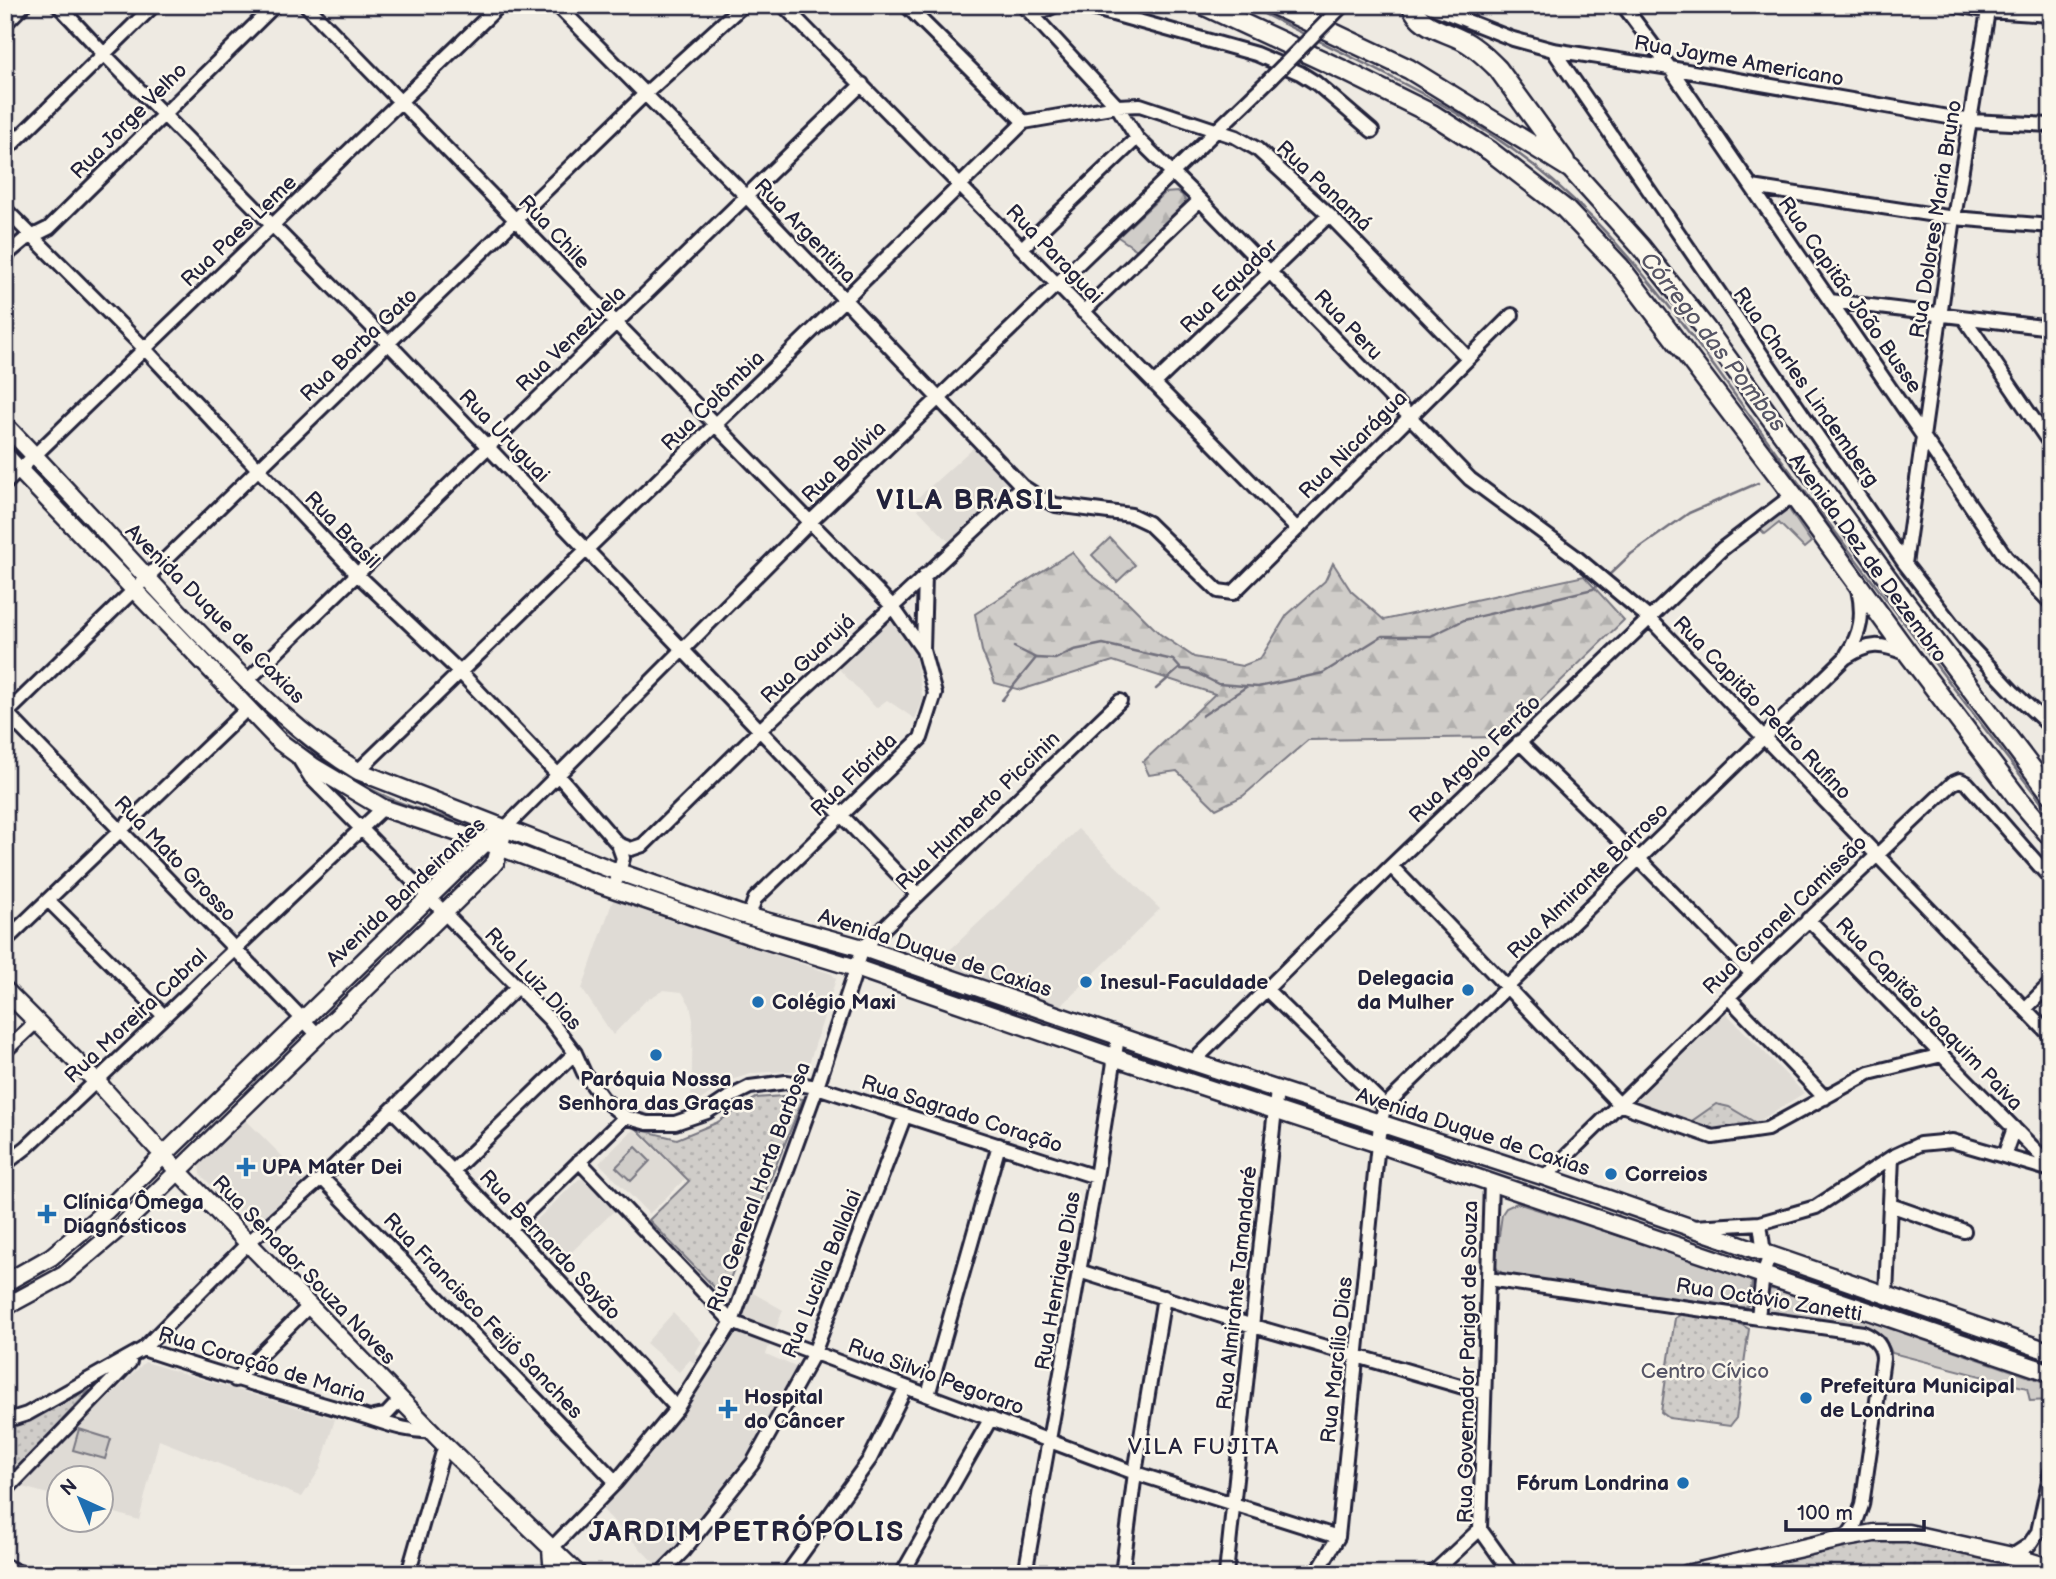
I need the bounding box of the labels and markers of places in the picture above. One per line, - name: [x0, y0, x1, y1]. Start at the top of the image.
- place label: Delegacia da Mulher: [1357, 966, 1455, 1015]
- place label: Inesul-Faculdade: [1100, 970, 1268, 995]
- marker: Inesul-Faculdade: [1078, 974, 1094, 990]
- marker: Delegacia da Mulher: [1460, 982, 1476, 998]
- place label: Colégio Maxi: [772, 990, 896, 1015]
- marker: Colégio Maxi: [750, 994, 766, 1010]
- marker: Paróquia Nossa Senhora das Graças: [648, 1047, 664, 1063]
- place label: Paróquia Nossa Senhora das Graças: [558, 1067, 754, 1116]
- place label: UPA Mater Dei: [262, 1155, 402, 1180]
- marker: UPA Mater Dei: [236, 1157, 256, 1177]
- place label: Correios: [1625, 1162, 1708, 1187]
- marker: Correios: [1603, 1166, 1619, 1182]
- place label: Clínica Ômega Diagnósticos: [63, 1189, 204, 1239]
- marker: Clínica Ômega Diagnósticos: [37, 1204, 57, 1224]
- place label: Prefeitura Municipal de Londrina: [1820, 1374, 2015, 1423]
- place label: Hospital do Câncer: [744, 1385, 845, 1434]
- marker: Prefeitura Municipal de Londrina: [1798, 1390, 1814, 1406]
- marker: Hospital do Câncer: [718, 1399, 738, 1419]
- place label: Fórum Londrina: [1516, 1471, 1669, 1496]
- marker: Fórum Londrina: [1675, 1475, 1691, 1491]

